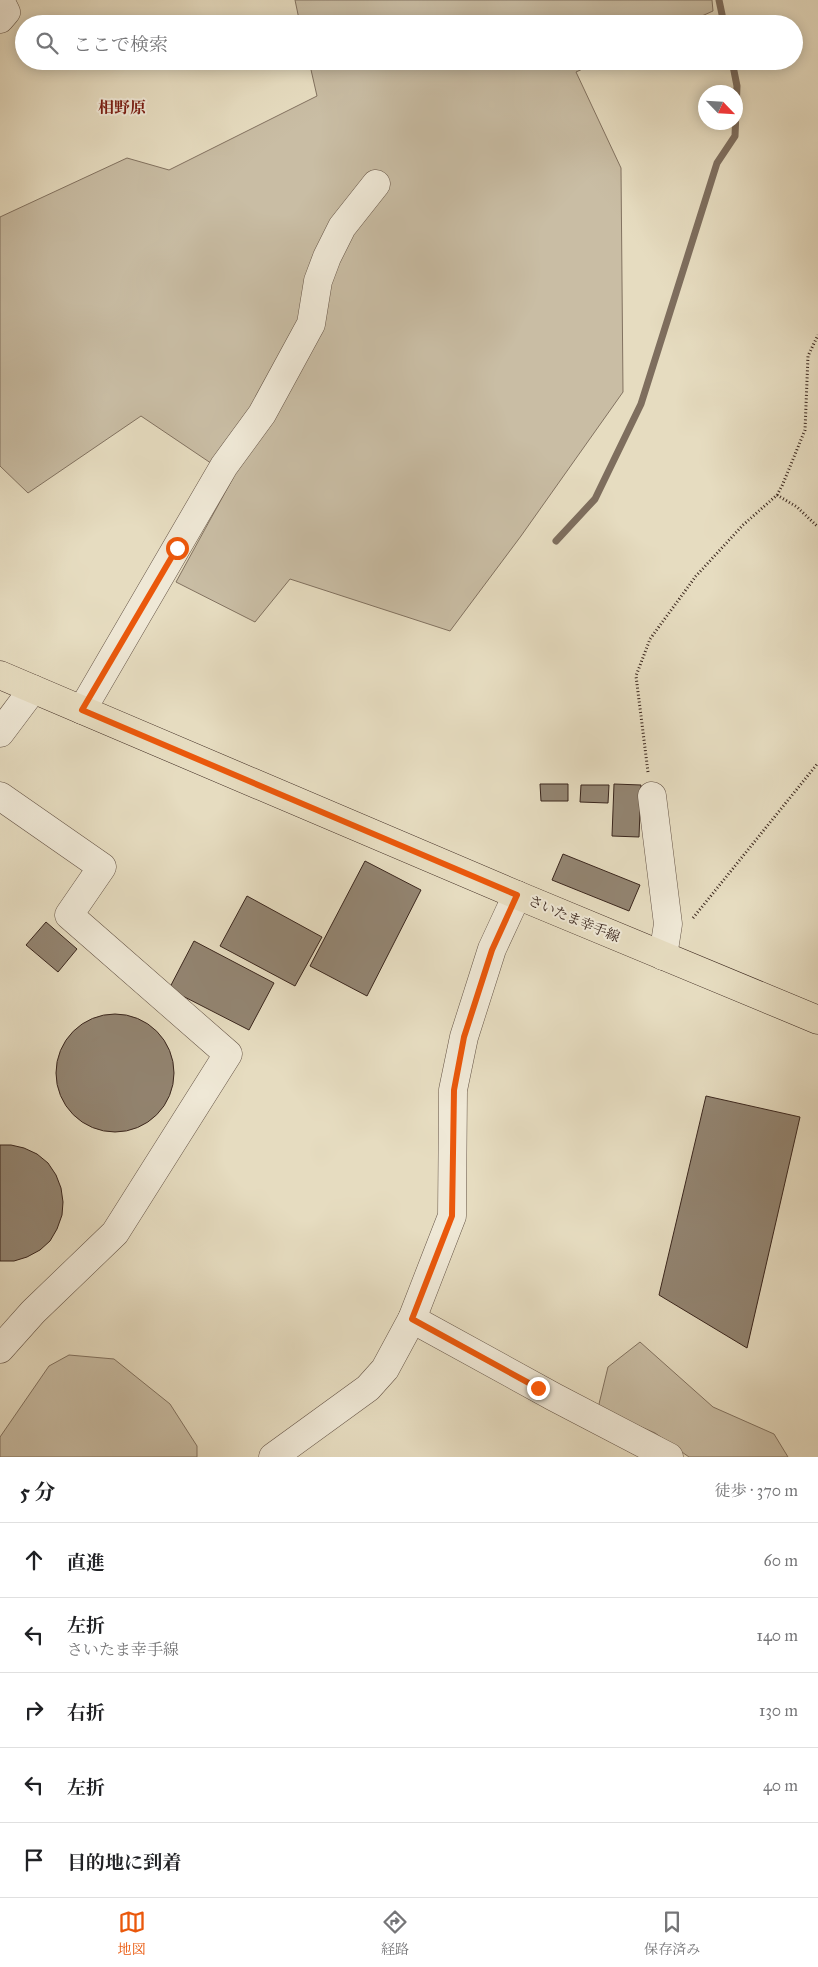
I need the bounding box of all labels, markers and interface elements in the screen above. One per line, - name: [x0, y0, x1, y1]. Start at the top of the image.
- search box: [15, 15, 803, 70]
- icon: search: [33, 29, 61, 57]
- text: ここで検索: [73, 33, 168, 56]
- north arrow: [698, 85, 743, 130]
- district label: 相野原: [98, 98, 146, 117]
- route start: [166, 537, 189, 560]
- street label: さいたま幸手線: [526, 892, 622, 946]
- route end: [527, 1377, 550, 1400]
- text: 5 分: [20, 1479, 55, 1505]
- text: 徒歩 · 370 m: [714, 1481, 798, 1500]
- icon: ahead: [20, 1546, 48, 1574]
- text: 直進: [67, 1551, 105, 1574]
- text: 60 m: [764, 1551, 798, 1570]
- text: 左折: [67, 1614, 105, 1637]
- icon: left: [20, 1621, 48, 1649]
- text: 140 m: [757, 1626, 798, 1645]
- text: さいたま幸手線: [67, 1640, 179, 1659]
- icon: right: [20, 1696, 48, 1724]
- text: 右折: [67, 1701, 105, 1724]
- text: 130 m: [759, 1701, 798, 1720]
- icon: left: [20, 1771, 48, 1799]
- text: 左折: [67, 1776, 105, 1799]
- text: 40 m: [763, 1776, 798, 1795]
- icon: arrive: [20, 1846, 48, 1874]
- text: 目的地に到着: [67, 1851, 181, 1874]
- tab: 地図: [118, 1908, 146, 1958]
- tab: 経路: [381, 1908, 409, 1958]
- tab: 保存済み: [644, 1908, 700, 1958]

